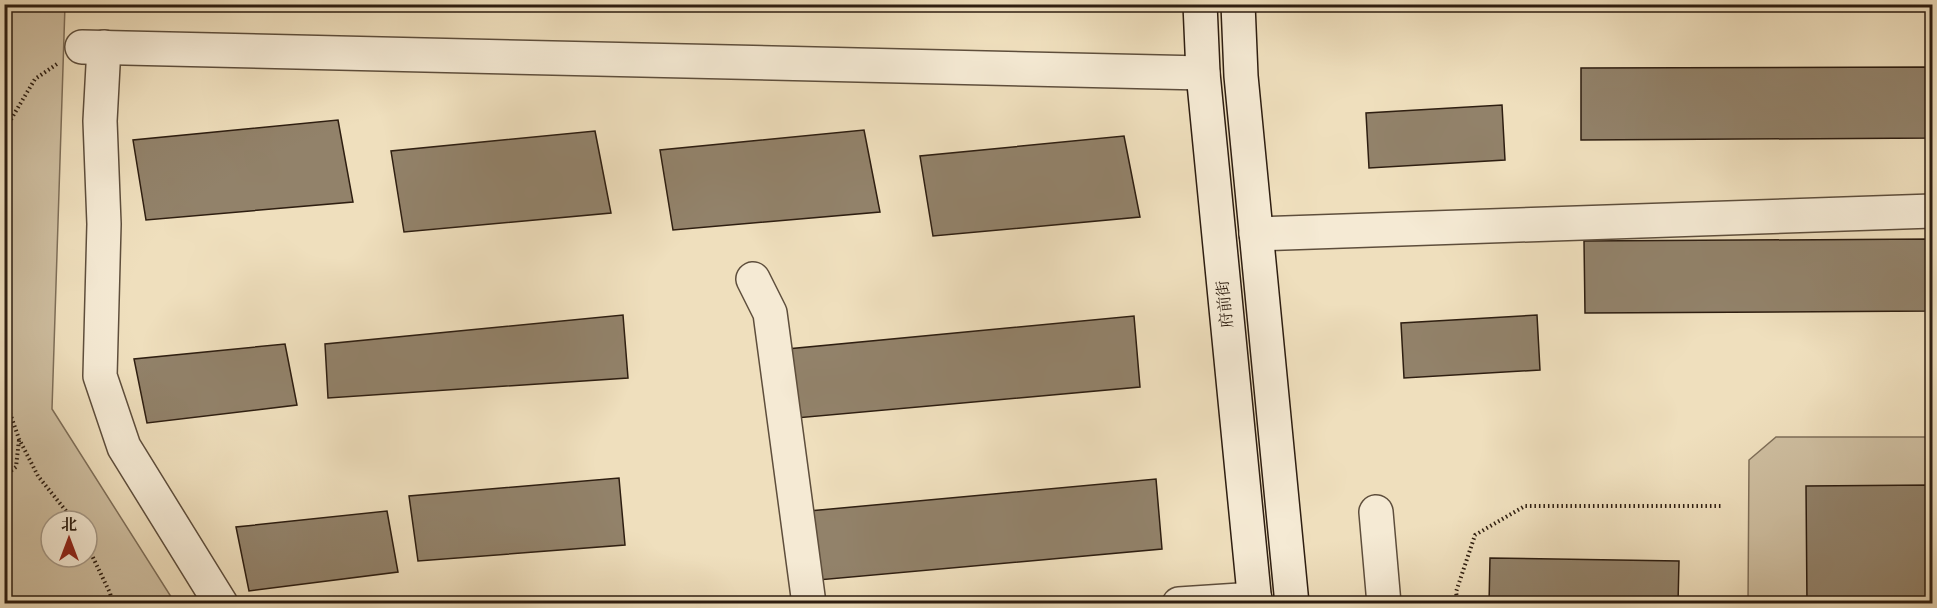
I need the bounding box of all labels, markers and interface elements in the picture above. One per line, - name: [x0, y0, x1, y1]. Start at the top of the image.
- street label: 府前街: [1213, 279, 1239, 329]
- north arrow: [39, 509, 99, 569]
- text: 北: [61, 515, 77, 537]

